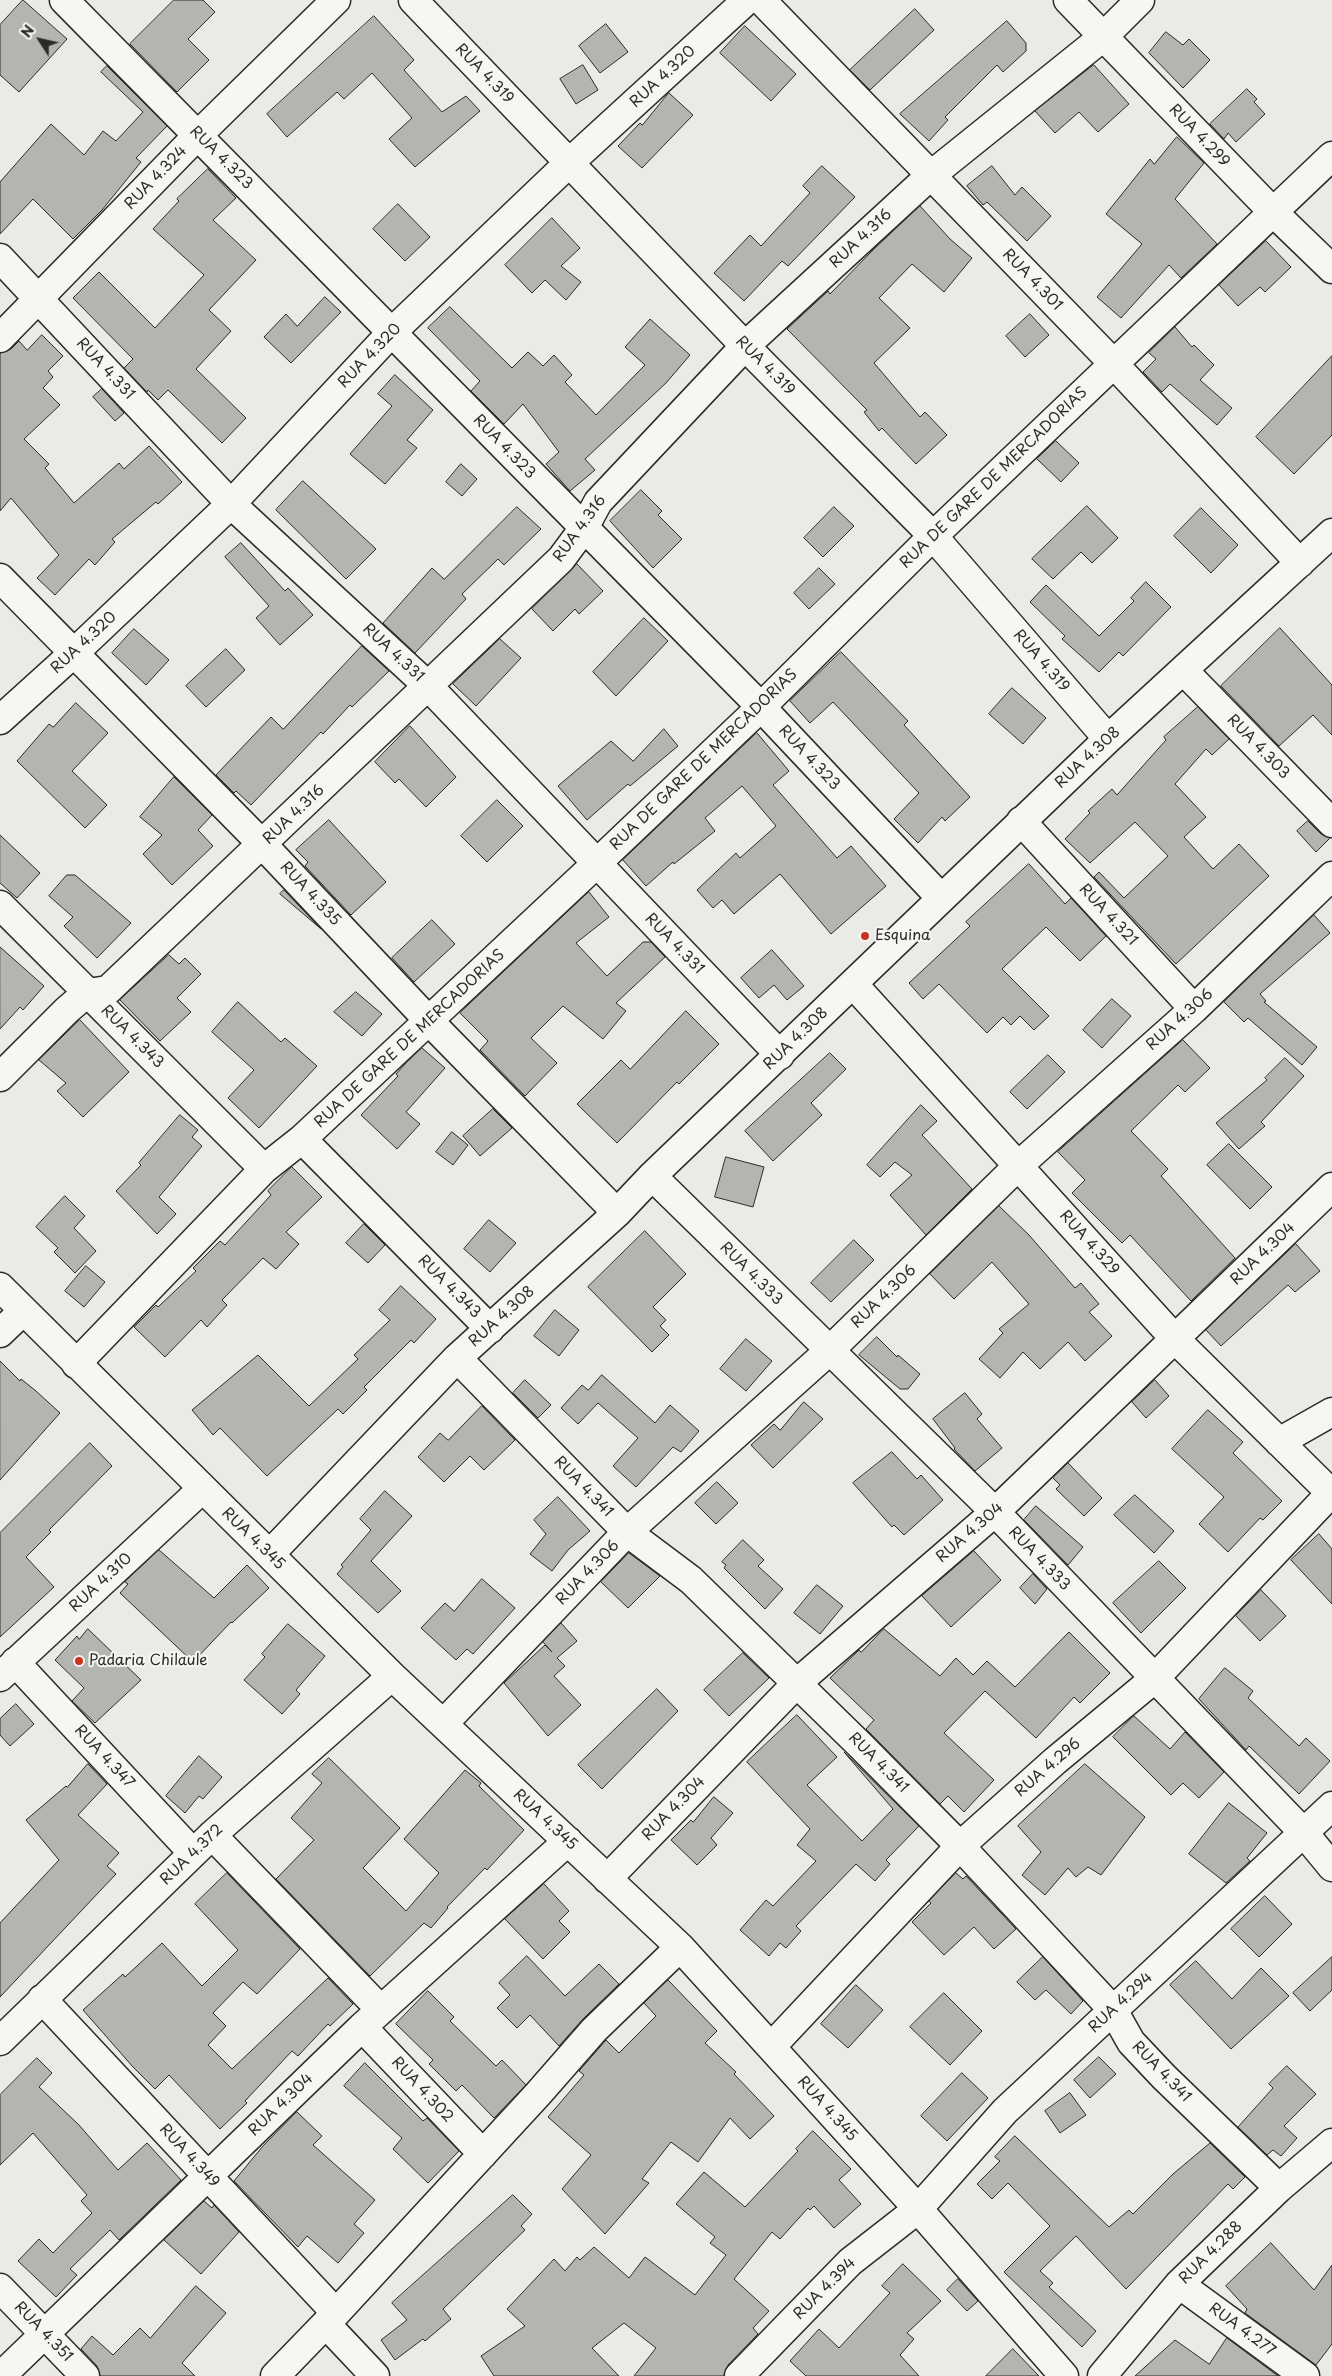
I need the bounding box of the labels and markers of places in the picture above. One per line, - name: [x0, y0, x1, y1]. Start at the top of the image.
- place label: Esquina: [875, 927, 930, 945]
- marker: Esquina: [859, 930, 871, 942]
- place label: Padaria Chilaule: [89, 1652, 207, 1670]
- marker: Padaria Chilaule: [73, 1655, 85, 1667]

